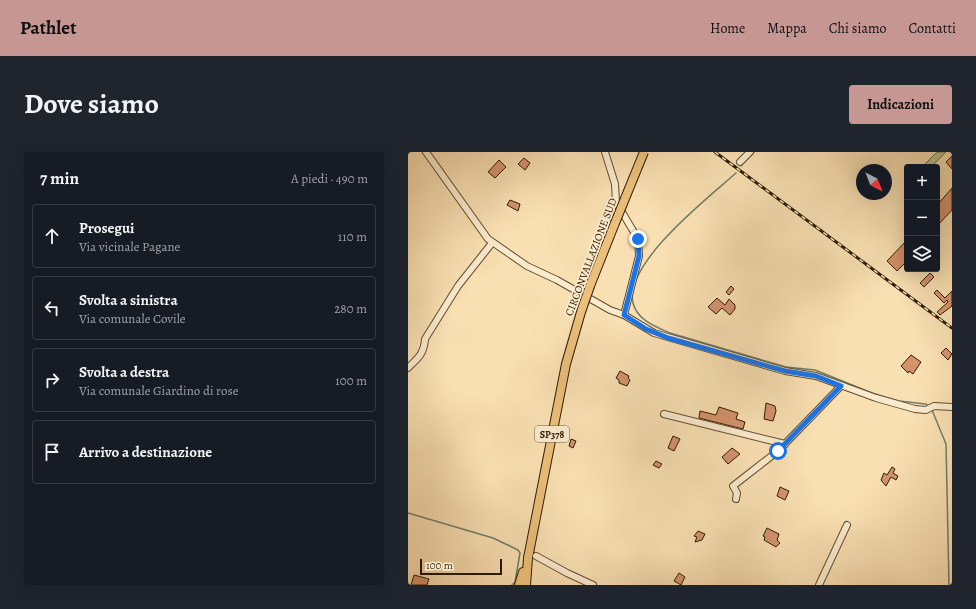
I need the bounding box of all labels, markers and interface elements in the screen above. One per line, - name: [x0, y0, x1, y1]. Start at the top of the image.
- text: Pathlet: [20, 15, 76, 41]
- text: Home: [710, 19, 745, 38]
- text: Mappa: [767, 19, 807, 38]
- text: Chi siamo: [829, 19, 887, 38]
- text: Contatti: [909, 19, 956, 38]
- text: Dove siamo: [24, 85, 159, 123]
- button: Indicazioni: [849, 85, 952, 124]
- north arrow: [856, 164, 892, 200]
- map controls: [904, 164, 940, 272]
- button: +: [904, 164, 940, 200]
- text: 7 min: [40, 167, 79, 190]
- text: A piedi · 490 m: [291, 170, 368, 187]
- street label: CIRCONVALLAZIONE SUD: [562, 195, 621, 318]
- button: −: [904, 200, 940, 236]
- text: Prosegui: [79, 218, 135, 238]
- icon: ahead: [41, 225, 63, 247]
- text: 110 m: [338, 228, 367, 245]
- route end: [629, 230, 647, 248]
- button: layers: [904, 236, 940, 272]
- text: Via vicinale Pagane: [79, 238, 180, 255]
- text: Svolta a sinistra: [79, 290, 178, 310]
- icon: left: [41, 297, 63, 319]
- text: 280 m: [334, 300, 367, 317]
- text: Via comunale Covile: [79, 310, 186, 327]
- text: Svolta a destra: [79, 362, 169, 382]
- icon: right: [41, 369, 63, 391]
- text: 100 m: [335, 372, 367, 389]
- text: Via comunale Giardino di rose: [79, 382, 239, 399]
- road number: SP378: [535, 426, 569, 442]
- icon: arrive: [41, 441, 63, 463]
- text: Arrivo a destinazione: [79, 442, 212, 462]
- route start: [769, 442, 787, 460]
- scale bar: [420, 557, 502, 576]
- text: 100 m: [426, 558, 453, 573]

